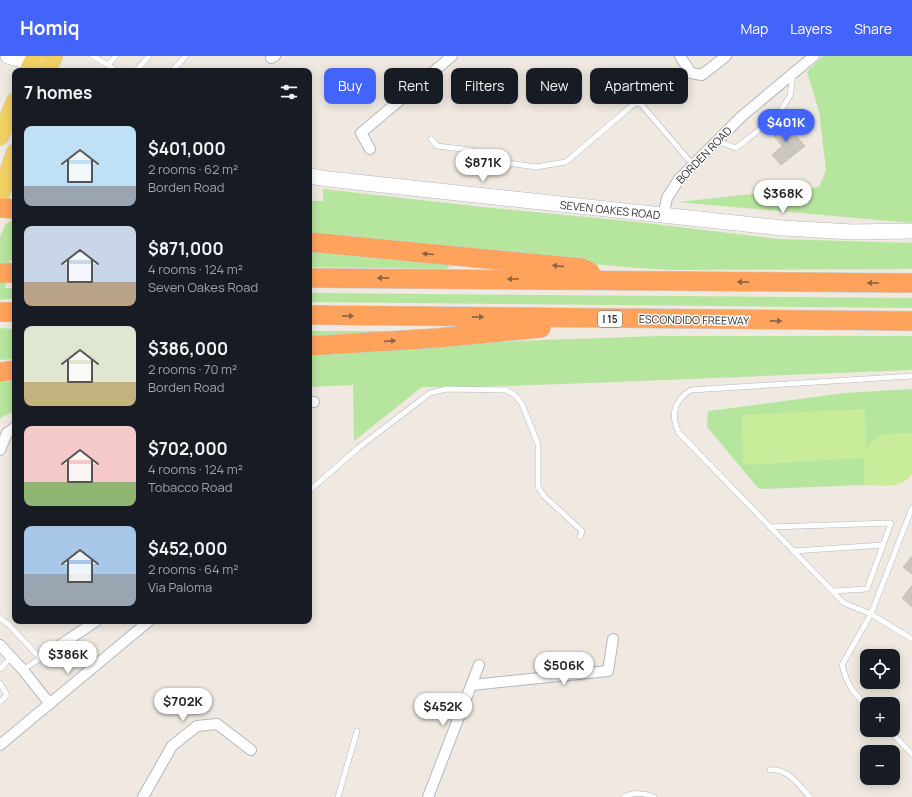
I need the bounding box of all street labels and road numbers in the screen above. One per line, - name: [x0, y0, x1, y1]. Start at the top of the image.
- street label: BORDEN ROAD: [673, 123, 735, 187]
- street label: SEVEN OAKES ROAD: [559, 197, 661, 222]
- road number: I 15: [598, 311, 622, 327]
- street label: ESCONDIDO FREEWAY: [639, 311, 750, 328]

